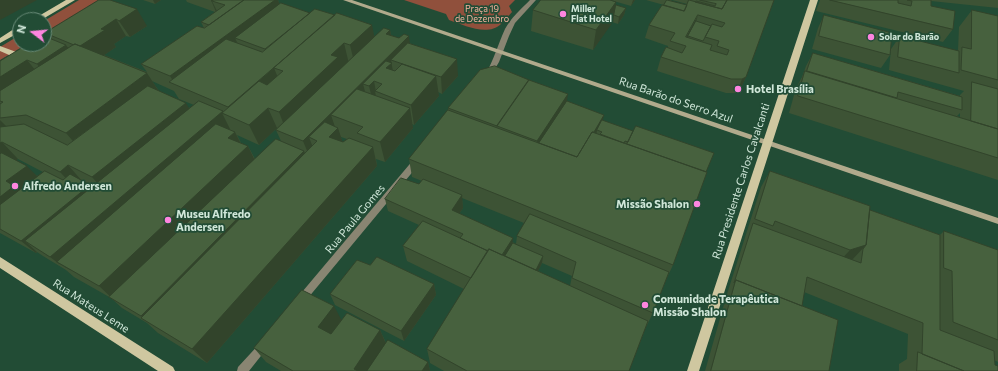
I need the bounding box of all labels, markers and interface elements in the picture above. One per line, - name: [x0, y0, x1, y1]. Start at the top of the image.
- park label: Praça 19 de Dezembro: [455, 4, 509, 25]
- place label: Miller Flat Hotel: [571, 4, 612, 25]
- marker: Miller Flat Hotel: [558, 9, 568, 19]
- north arrow: [12, 12, 52, 52]
- text: N: [14, 23, 28, 35]
- marker: Solar do Barão: [866, 32, 876, 42]
- place label: Solar do Barão: [879, 32, 939, 42]
- street label: Rua Barão do Serro Azul: [617, 74, 735, 126]
- place label: Hotel Brasília: [746, 82, 814, 96]
- marker: Hotel Brasília: [733, 84, 743, 94]
- street label: Rua Presidente Carlos Cavalcanti: [710, 101, 772, 261]
- place label: Alfredo Andersen: [23, 179, 112, 193]
- marker: Alfredo Andersen: [10, 181, 20, 191]
- street label: Rua Paula Gomes: [322, 182, 388, 256]
- place label: Missão Shalon: [616, 197, 689, 211]
- marker: Missão Shalon: [692, 199, 702, 209]
- place label: Museu Alfredo Andersen: [176, 207, 251, 233]
- marker: Museu Alfredo Andersen: [163, 215, 173, 225]
- street label: Rua Mateus Leme: [50, 276, 132, 336]
- place label: Comunidade Terapêutica Missão Shalon: [653, 292, 779, 318]
- marker: Comunidade Terapêutica Missão Shalon: [640, 300, 650, 310]

